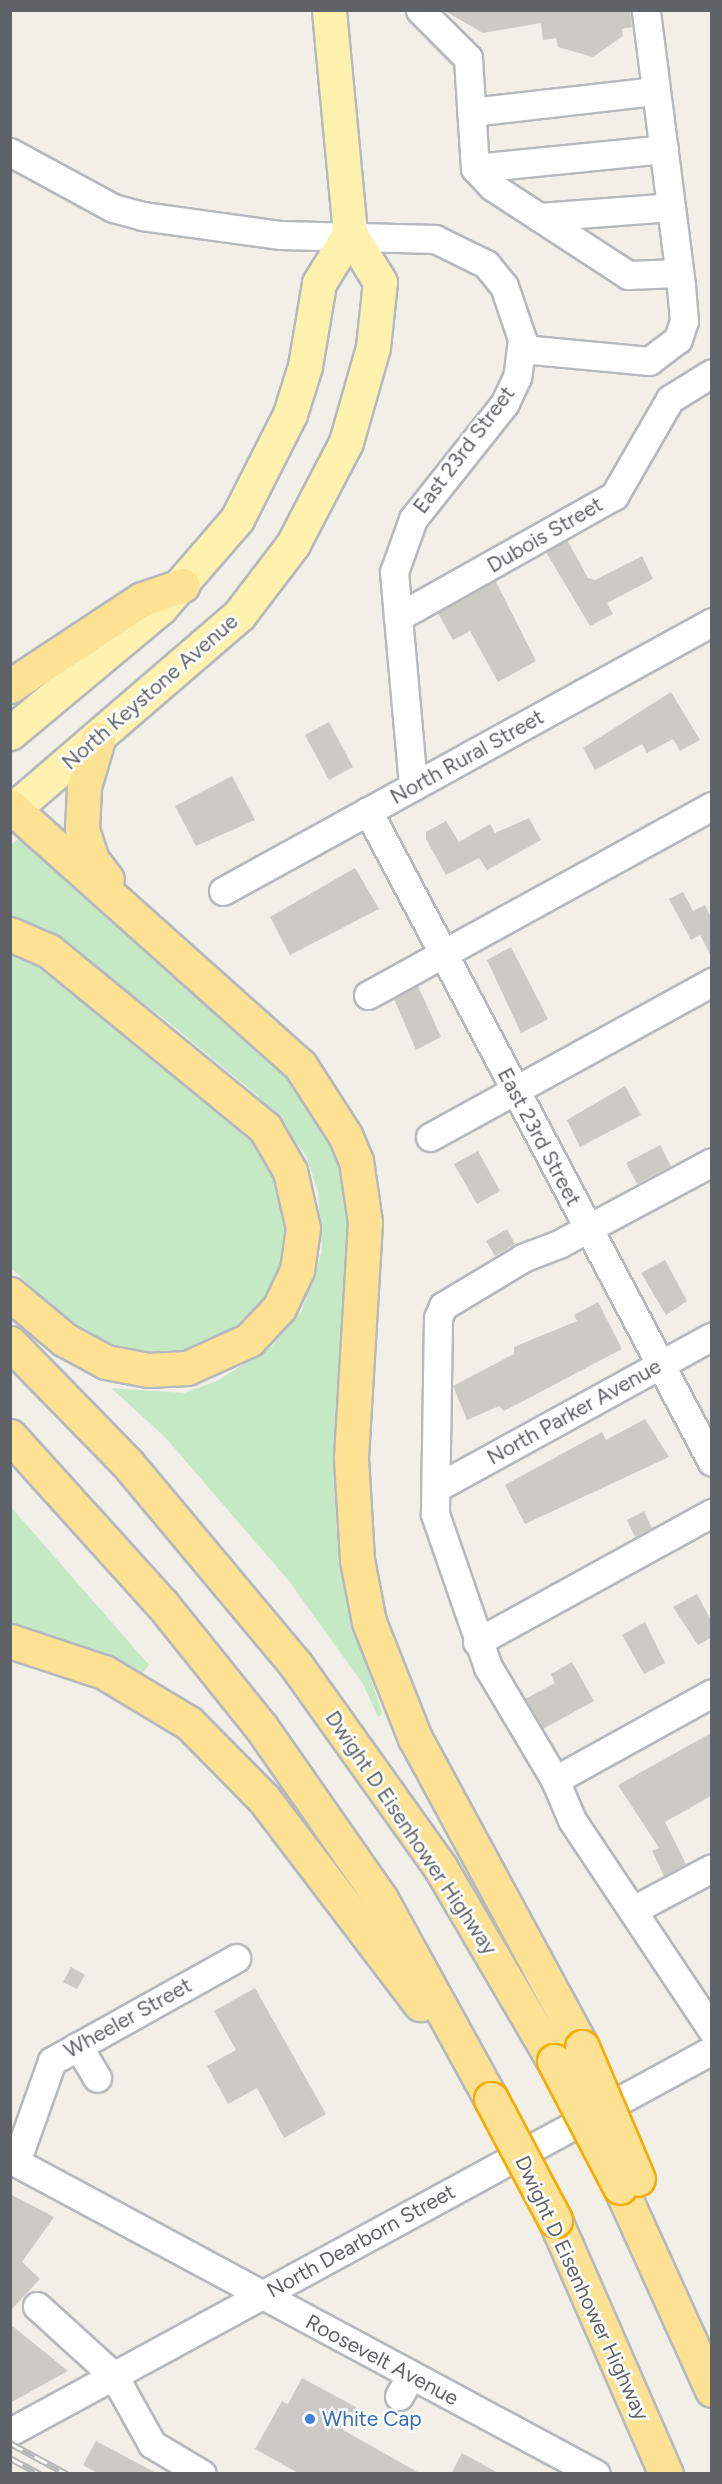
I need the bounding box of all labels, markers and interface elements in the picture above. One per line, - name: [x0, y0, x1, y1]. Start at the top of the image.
- street label: East 23rd Street: [408, 381, 520, 519]
- street label: Dubois Street: [483, 492, 607, 578]
- street label: North Keystone Avenue: [57, 609, 243, 775]
- street label: North Rural Street: [386, 704, 548, 810]
- street label: East 23rd Street: [492, 1064, 586, 1210]
- street label: North Parker Avenue: [483, 1354, 665, 1470]
- street label: Dwight D Eisenhower Highway: [320, 1706, 502, 1960]
- street label: Wheeler Street: [60, 1973, 196, 2063]
- street label: Dwight D Eisenhower Highway: [510, 2152, 654, 2424]
- street label: North Dearborn Street: [262, 2179, 460, 2303]
- street label: Roosevelt Avenue: [301, 2309, 463, 2411]
- place label: White Cap: [322, 2406, 422, 2432]
- marker: White Cap: [303, 2412, 317, 2426]

